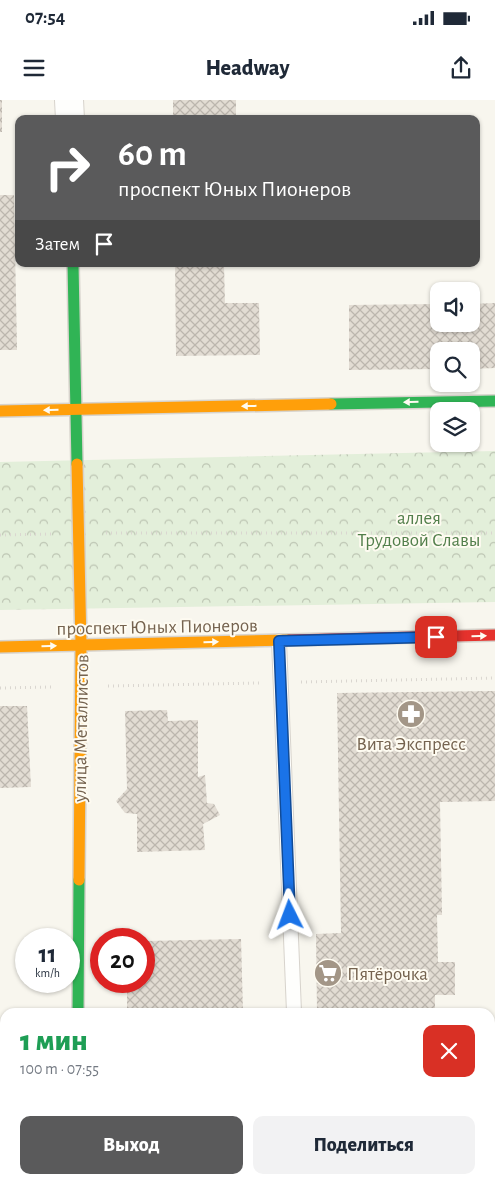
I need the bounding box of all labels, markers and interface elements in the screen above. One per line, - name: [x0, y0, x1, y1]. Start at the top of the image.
- text: 07:54: [25, 8, 65, 27]
- icon: menu: [20, 54, 48, 82]
- icon: share: [447, 54, 475, 82]
- text: Headway: [205, 57, 290, 79]
- icon: right: [35, 135, 100, 200]
- text: 60 m: [118, 137, 187, 172]
- text: проспект Юных Пионеров: [118, 178, 351, 200]
- icon: arrive: [90, 230, 118, 258]
- text: Затем: [35, 235, 80, 254]
- map controls: [430, 282, 480, 452]
- button: sound: [430, 282, 480, 332]
- button: search: [430, 342, 480, 392]
- one-way arrow: [403, 399, 419, 407]
- one-way arrow: [241, 402, 257, 410]
- button: layers: [430, 402, 480, 452]
- one-way arrow: [43, 406, 59, 414]
- park label: аллея Трудовой Славы: [358, 509, 480, 550]
- street label: проспект Юных Пионеров: [56, 616, 258, 639]
- pin: [415, 616, 457, 658]
- icon: arrive: [422, 623, 450, 651]
- one-way arrow: [471, 632, 487, 640]
- one-way arrow: [203, 638, 219, 646]
- one-way arrow: [41, 642, 57, 650]
- street label: улица Металлистов: [71, 654, 92, 803]
- pharmacy icon: Вита Экспресс: [396, 699, 426, 729]
- place label: Вита Экспресс: [356, 735, 466, 754]
- position arrow: [263, 888, 315, 940]
- speed limit sign: 20: [90, 928, 155, 993]
- text: 11: [38, 942, 57, 967]
- supermarket icon: Пятёрочка: [313, 958, 343, 988]
- place label: Пятёрочка: [347, 965, 428, 984]
- text: km/h: [35, 967, 60, 979]
- button: close: [423, 1025, 475, 1077]
- text: 1 мин: [20, 1026, 88, 1056]
- text: 100 m · 07:55: [20, 1061, 99, 1077]
- button: Выход: [20, 1116, 243, 1174]
- button: Поделиться: [253, 1116, 475, 1174]

